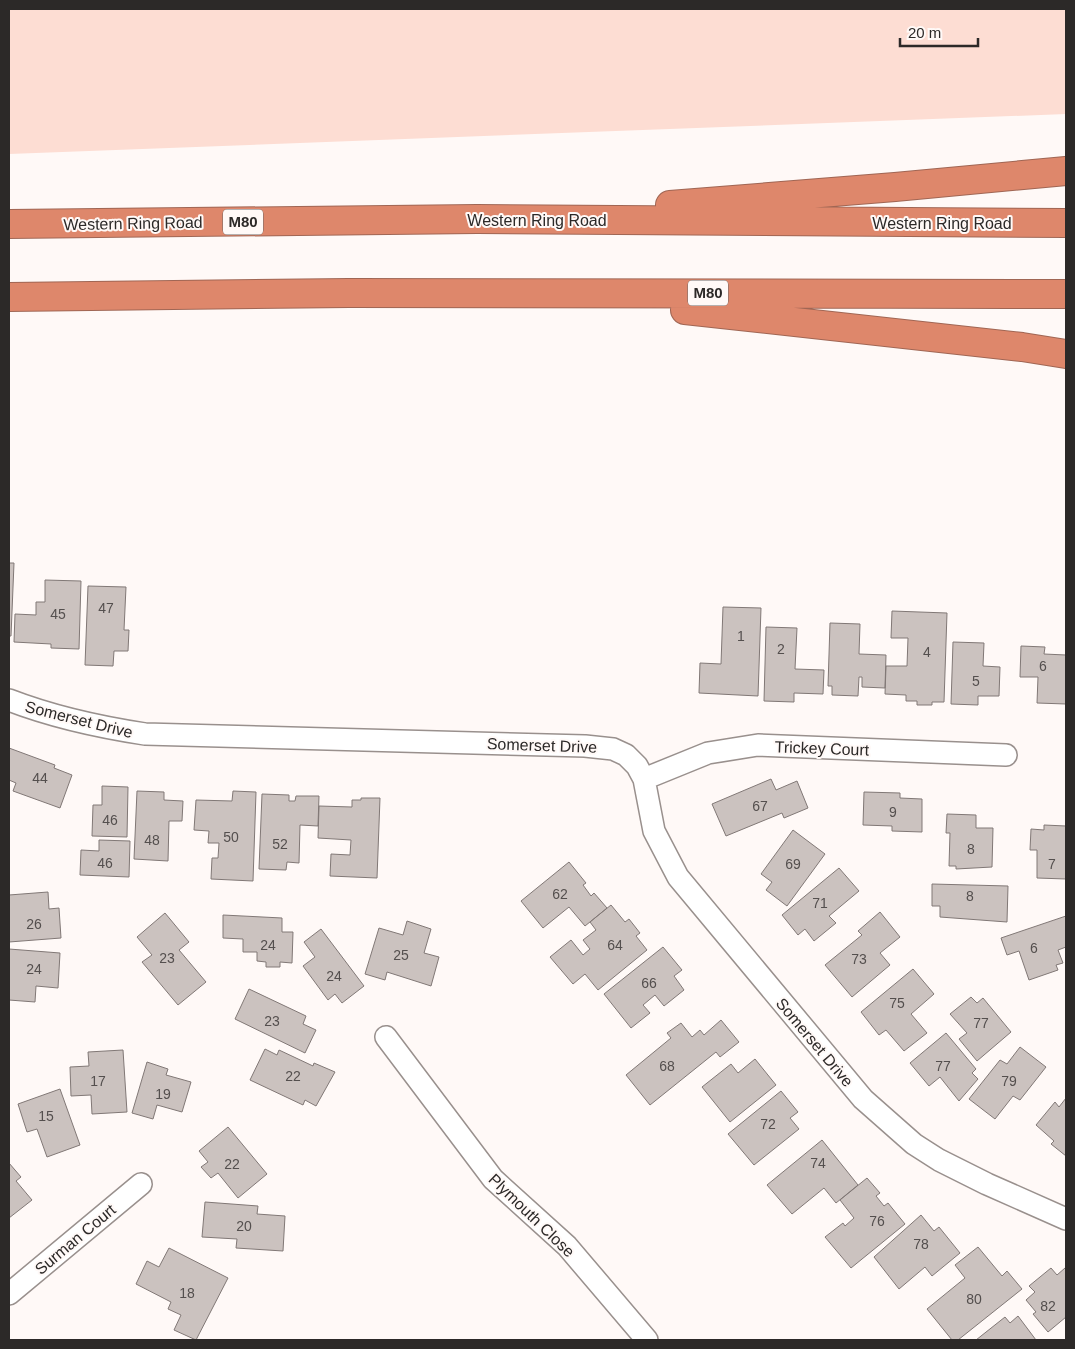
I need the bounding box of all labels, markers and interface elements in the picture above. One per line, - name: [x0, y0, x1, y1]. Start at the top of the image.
- scale bar: [900, 15, 978, 47]
- text: 20 m: [908, 24, 941, 41]
- road number: M80: [223, 210, 263, 234]
- street label: Western Ring Road: [467, 212, 607, 229]
- street label: Western Ring Road: [63, 214, 203, 233]
- street label: Western Ring Road: [872, 215, 1012, 232]
- road number: M80: [688, 280, 728, 306]
- house number: 47: [98, 600, 114, 616]
- house number: 45: [50, 606, 66, 622]
- house number: 1: [737, 628, 745, 644]
- house number: 2: [777, 641, 785, 657]
- house number: 4: [923, 644, 931, 660]
- house number: 6: [1039, 658, 1047, 674]
- house number: 5: [972, 673, 980, 689]
- street label: Somerset Drive: [23, 698, 135, 741]
- street label: Somerset Drive: [487, 735, 597, 756]
- street label: Trickey Court: [774, 738, 870, 759]
- house number: 44: [32, 770, 48, 786]
- house number: 67: [752, 798, 768, 814]
- house number: 9: [889, 804, 897, 820]
- house number: 46: [102, 812, 118, 828]
- house number: 50: [223, 829, 239, 845]
- house number: 48: [144, 832, 160, 848]
- house number: 52: [272, 836, 288, 852]
- house number: 8: [967, 841, 975, 857]
- house number: 46: [97, 855, 113, 871]
- house number: 69: [785, 856, 801, 872]
- house number: 7: [1048, 856, 1056, 872]
- house number: 62: [552, 886, 568, 902]
- house number: 8: [966, 888, 974, 904]
- house number: 71: [812, 895, 828, 911]
- house number: 26: [26, 916, 42, 932]
- house number: 24: [260, 937, 276, 953]
- house number: 64: [607, 937, 623, 953]
- house number: 6: [1030, 940, 1038, 956]
- house number: 25: [393, 947, 409, 963]
- house number: 23: [159, 950, 175, 966]
- house number: 73: [851, 951, 867, 967]
- house number: 24: [26, 961, 42, 977]
- house number: 24: [326, 968, 342, 984]
- house number: 66: [641, 975, 657, 991]
- street label: Somerset Drive: [773, 995, 857, 1090]
- house number: 75: [889, 995, 905, 1011]
- house number: 23: [264, 1013, 280, 1029]
- house number: 77: [973, 1015, 989, 1031]
- house number: 68: [659, 1058, 675, 1074]
- house number: 77: [935, 1058, 951, 1074]
- house number: 22: [285, 1068, 301, 1084]
- house number: 17: [90, 1073, 106, 1089]
- house number: 79: [1001, 1073, 1017, 1089]
- house number: 19: [155, 1086, 171, 1102]
- house number: 15: [38, 1108, 54, 1124]
- house number: 72: [760, 1116, 776, 1132]
- house number: 74: [810, 1155, 826, 1171]
- house number: 22: [224, 1156, 240, 1172]
- street label: Plymouth Close: [485, 1170, 578, 1260]
- street label: Surman Court: [32, 1201, 119, 1278]
- house number: 76: [869, 1213, 885, 1229]
- house number: 20: [236, 1218, 252, 1234]
- house number: 78: [913, 1236, 929, 1252]
- house number: 18: [179, 1285, 195, 1301]
- house number: 80: [966, 1291, 982, 1307]
- house number: 82: [1040, 1298, 1056, 1314]

